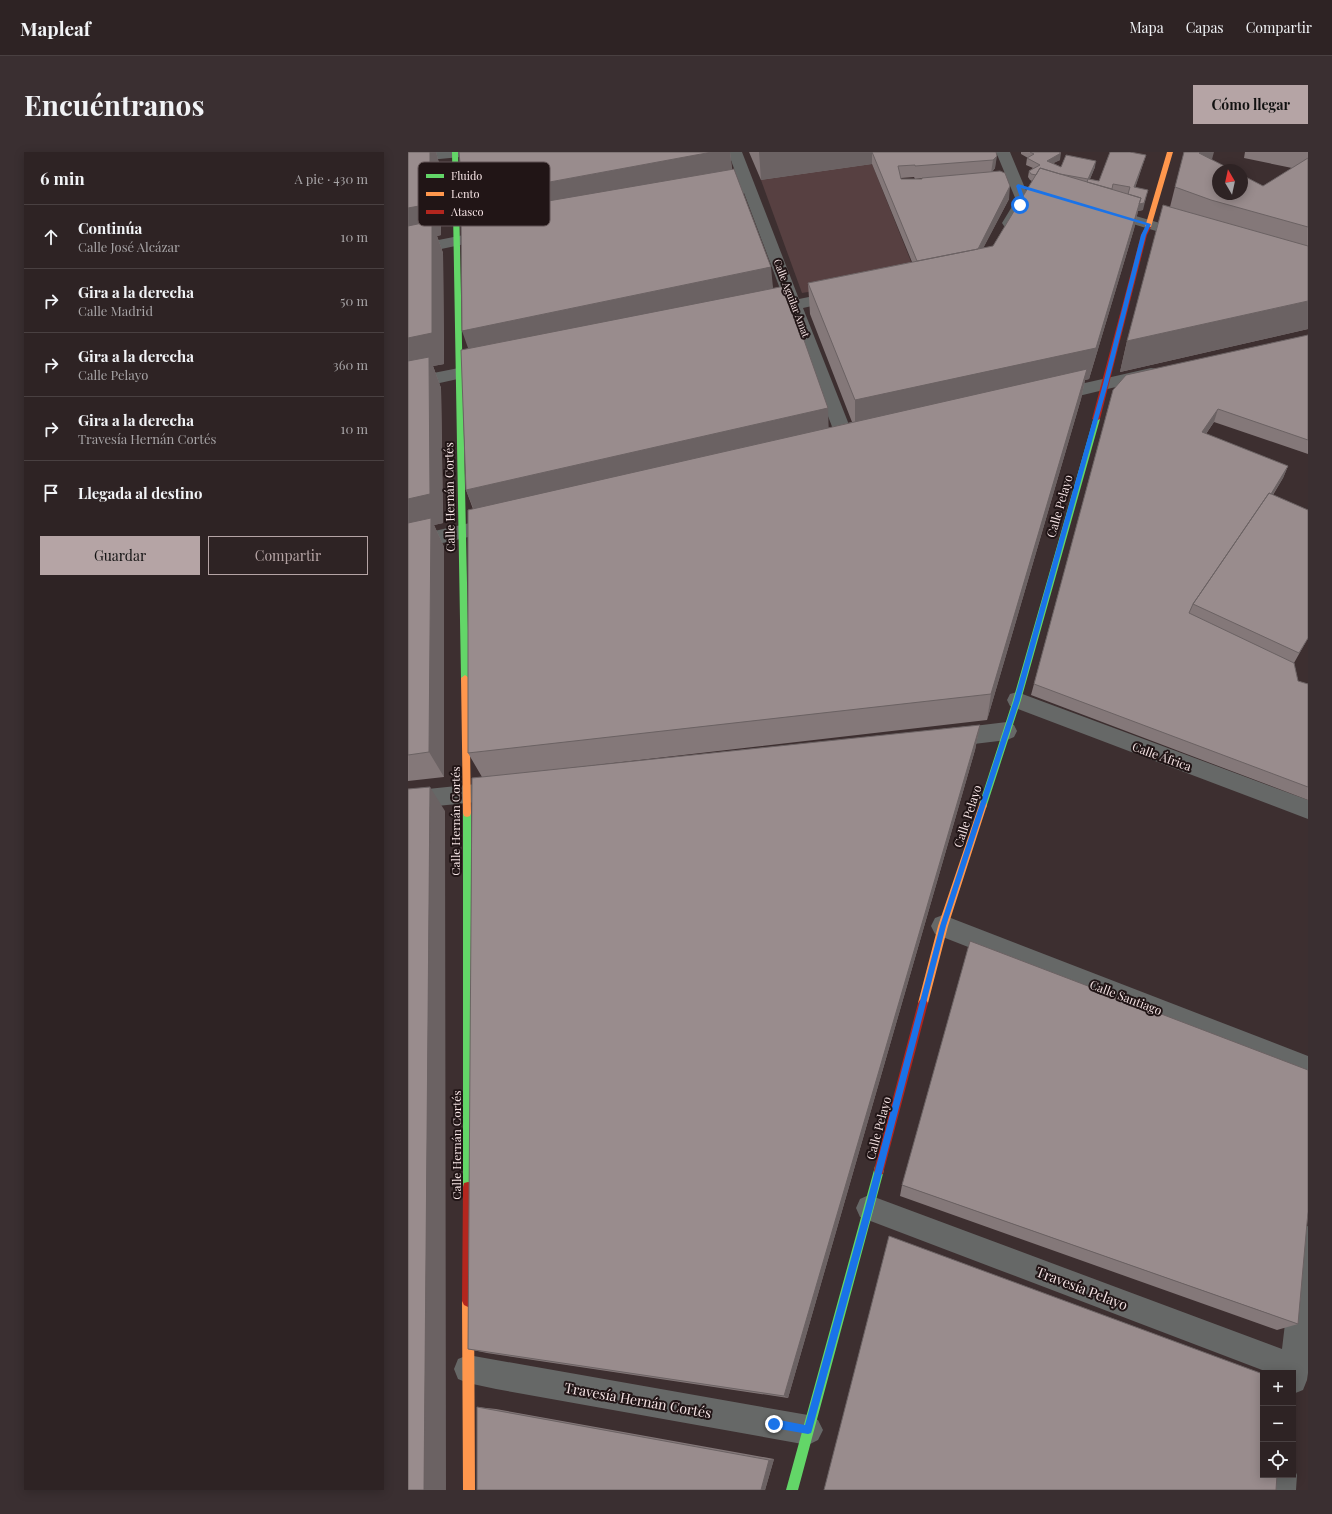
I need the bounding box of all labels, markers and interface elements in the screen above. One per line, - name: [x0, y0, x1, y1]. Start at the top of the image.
- text: Mapleaf: [20, 15, 91, 41]
- text: Mapa: [1129, 18, 1164, 37]
- text: Capas: [1186, 18, 1224, 37]
- text: Compartir: [1246, 18, 1312, 37]
- button: Cómo llegar: [1193, 85, 1308, 124]
- text: Encuéntranos: [24, 86, 204, 123]
- legend: [418, 162, 550, 226]
- north arrow: [1212, 164, 1248, 200]
- text: 6 min: [40, 167, 85, 189]
- text: Fluido: [451, 168, 482, 183]
- text: A pie · 430 m: [294, 170, 368, 187]
- text: Lento: [451, 186, 480, 201]
- route start: [1011, 196, 1029, 214]
- text: Atasco: [450, 204, 484, 219]
- text: Continúa: [78, 218, 142, 238]
- icon: ahead: [40, 226, 62, 248]
- text: 10 m: [341, 228, 368, 245]
- text: Calle José Alcázar: [78, 238, 180, 255]
- street label: Calle Aguilar Amat: [771, 257, 814, 340]
- text: Gira a la derecha: [78, 282, 194, 302]
- icon: right: [40, 290, 62, 312]
- text: 50 m: [340, 292, 368, 309]
- text: Calle Madrid: [78, 302, 153, 319]
- text: Gira a la derecha: [78, 346, 194, 366]
- icon: right: [40, 354, 62, 376]
- text: 360 m: [333, 356, 368, 373]
- text: Calle Pelayo: [78, 366, 148, 383]
- text: Gira a la derecha: [78, 410, 194, 430]
- icon: right: [40, 418, 62, 440]
- text: 10 m: [341, 420, 368, 437]
- text: Travesía Hernán Cortés: [78, 430, 216, 447]
- street label: Calle Hernán Cortés: [440, 442, 458, 552]
- street label: Calle Pelayo: [1042, 472, 1076, 539]
- icon: arrive: [40, 482, 62, 504]
- text: Llegada al destino: [78, 483, 202, 503]
- button: Guardar: [40, 536, 200, 575]
- button: Compartir: [208, 536, 368, 575]
- street label: Calle África: [1130, 738, 1194, 774]
- street label: Calle Hernán Cortés: [447, 766, 463, 876]
- street label: Calle Pelayo: [949, 782, 985, 849]
- street label: Calle Santiago: [1088, 976, 1165, 1018]
- street label: Calle Hernán Cortés: [448, 1090, 464, 1200]
- street label: Calle Pelayo: [862, 1094, 894, 1161]
- street label: Travesía Pelayo: [1033, 1262, 1131, 1314]
- map controls: [1260, 1370, 1296, 1478]
- button: +: [1260, 1370, 1296, 1406]
- street label: Travesía Hernán Cortés: [563, 1378, 713, 1422]
- button: −: [1260, 1406, 1296, 1442]
- route end: [765, 1415, 783, 1433]
- button: locate: [1260, 1442, 1296, 1478]

